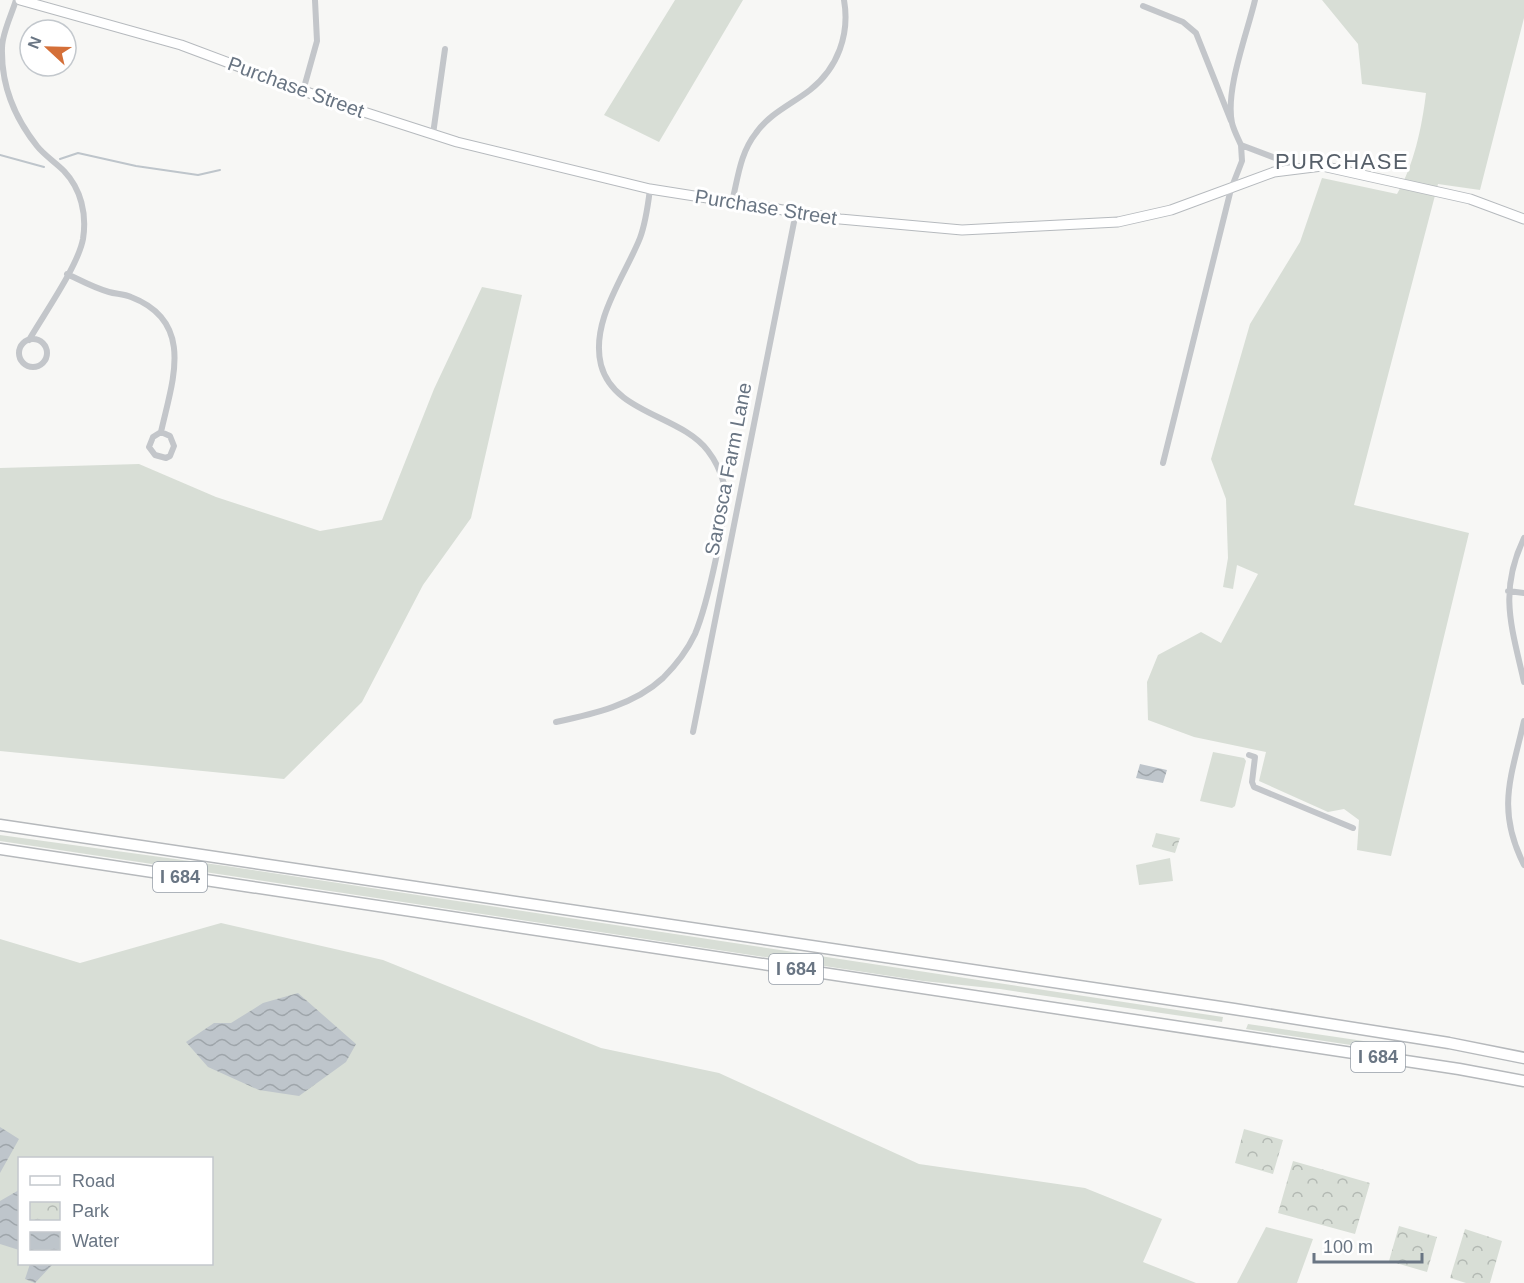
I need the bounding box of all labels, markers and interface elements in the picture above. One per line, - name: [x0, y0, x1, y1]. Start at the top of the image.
- north arrow: [18, 18, 78, 78]
- text: N: [25, 34, 45, 51]
- street label: Purchase Street: [225, 52, 368, 122]
- district label: PURCHASE: [1275, 149, 1409, 174]
- street label: Purchase Street: [693, 185, 839, 229]
- street label: Sarosca Farm Lane: [700, 381, 756, 557]
- road number: I 684: [153, 862, 207, 892]
- road number: I 684: [769, 954, 823, 984]
- road number: I 684: [1351, 1042, 1405, 1072]
- legend: [18, 1157, 213, 1265]
- text: Road: [72, 1171, 115, 1191]
- text: Park: [72, 1201, 110, 1221]
- scale bar: [1314, 1226, 1422, 1264]
- text: Water: [72, 1231, 119, 1251]
- text: 100 m: [1323, 1237, 1373, 1257]

